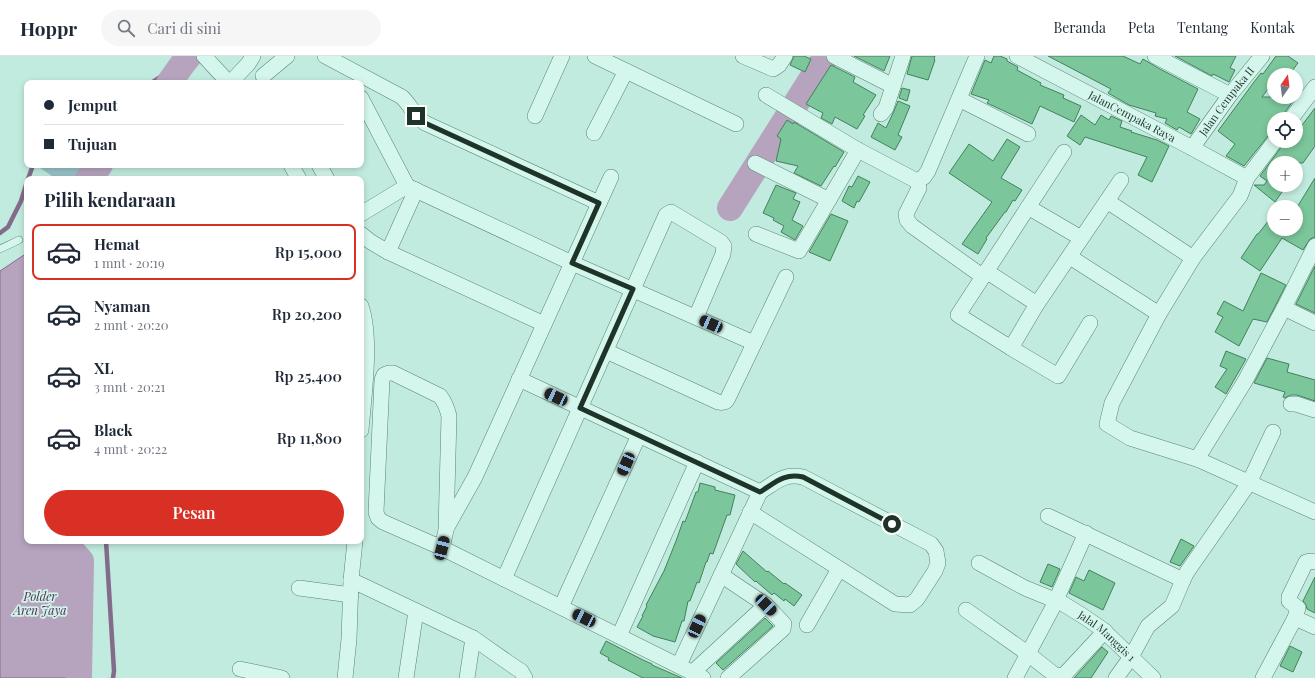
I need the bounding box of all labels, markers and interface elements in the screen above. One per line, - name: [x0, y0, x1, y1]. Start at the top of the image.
- search box: [101, 10, 381, 46]
- text: Hoppr: [20, 15, 77, 41]
- icon: search: [115, 17, 137, 39]
- text: Cari di sini: [147, 18, 221, 38]
- text: Beranda: [1054, 18, 1106, 37]
- text: Peta: [1128, 18, 1155, 37]
- text: Tentang: [1177, 18, 1228, 37]
- text: Kontak: [1250, 18, 1295, 37]
- street label: Jalan Cempaka II: [1194, 63, 1257, 140]
- north arrow: [1267, 68, 1303, 104]
- map controls: [1267, 68, 1303, 236]
- street label: JalanCempaka Raya: [1085, 87, 1179, 145]
- text: Jemput: [68, 95, 118, 115]
- route end: [407, 107, 425, 125]
- button: locate: [1267, 112, 1303, 148]
- text: Tujuan: [68, 134, 117, 154]
- button: +: [1267, 156, 1303, 192]
- text: Pilih kendaraan: [44, 188, 176, 212]
- button: −: [1267, 200, 1303, 236]
- icon: car: [46, 234, 82, 270]
- text: Hemat: [94, 234, 140, 254]
- text: Rp 15,000: [275, 242, 342, 262]
- text: 1 mnt · 20:19: [94, 254, 165, 271]
- icon: car: [46, 296, 82, 332]
- text: Nyaman: [94, 296, 151, 316]
- text: Rp 20,200: [272, 304, 342, 324]
- car: [698, 314, 724, 334]
- text: 2 mnt · 20:20: [94, 316, 169, 333]
- icon: car: [46, 358, 82, 394]
- text: XL: [94, 358, 114, 378]
- text: Rp 25,400: [274, 366, 342, 386]
- text: 3 mnt · 20:21: [94, 378, 165, 395]
- car: [543, 386, 569, 408]
- icon: car: [46, 420, 82, 456]
- text: Black: [94, 420, 133, 440]
- text: Rp 11,800: [277, 428, 342, 448]
- text: 4 mnt · 20:22: [94, 440, 167, 457]
- car: [616, 451, 636, 477]
- button: Pesan: [44, 490, 344, 536]
- route start: [883, 515, 901, 533]
- car: [433, 535, 451, 561]
- water label: Polder Aren Jaya: [12, 588, 66, 618]
- car: [753, 592, 779, 618]
- street label: Jalal Manggis 1: [1074, 606, 1139, 664]
- car: [571, 607, 597, 629]
- car: [686, 613, 708, 639]

